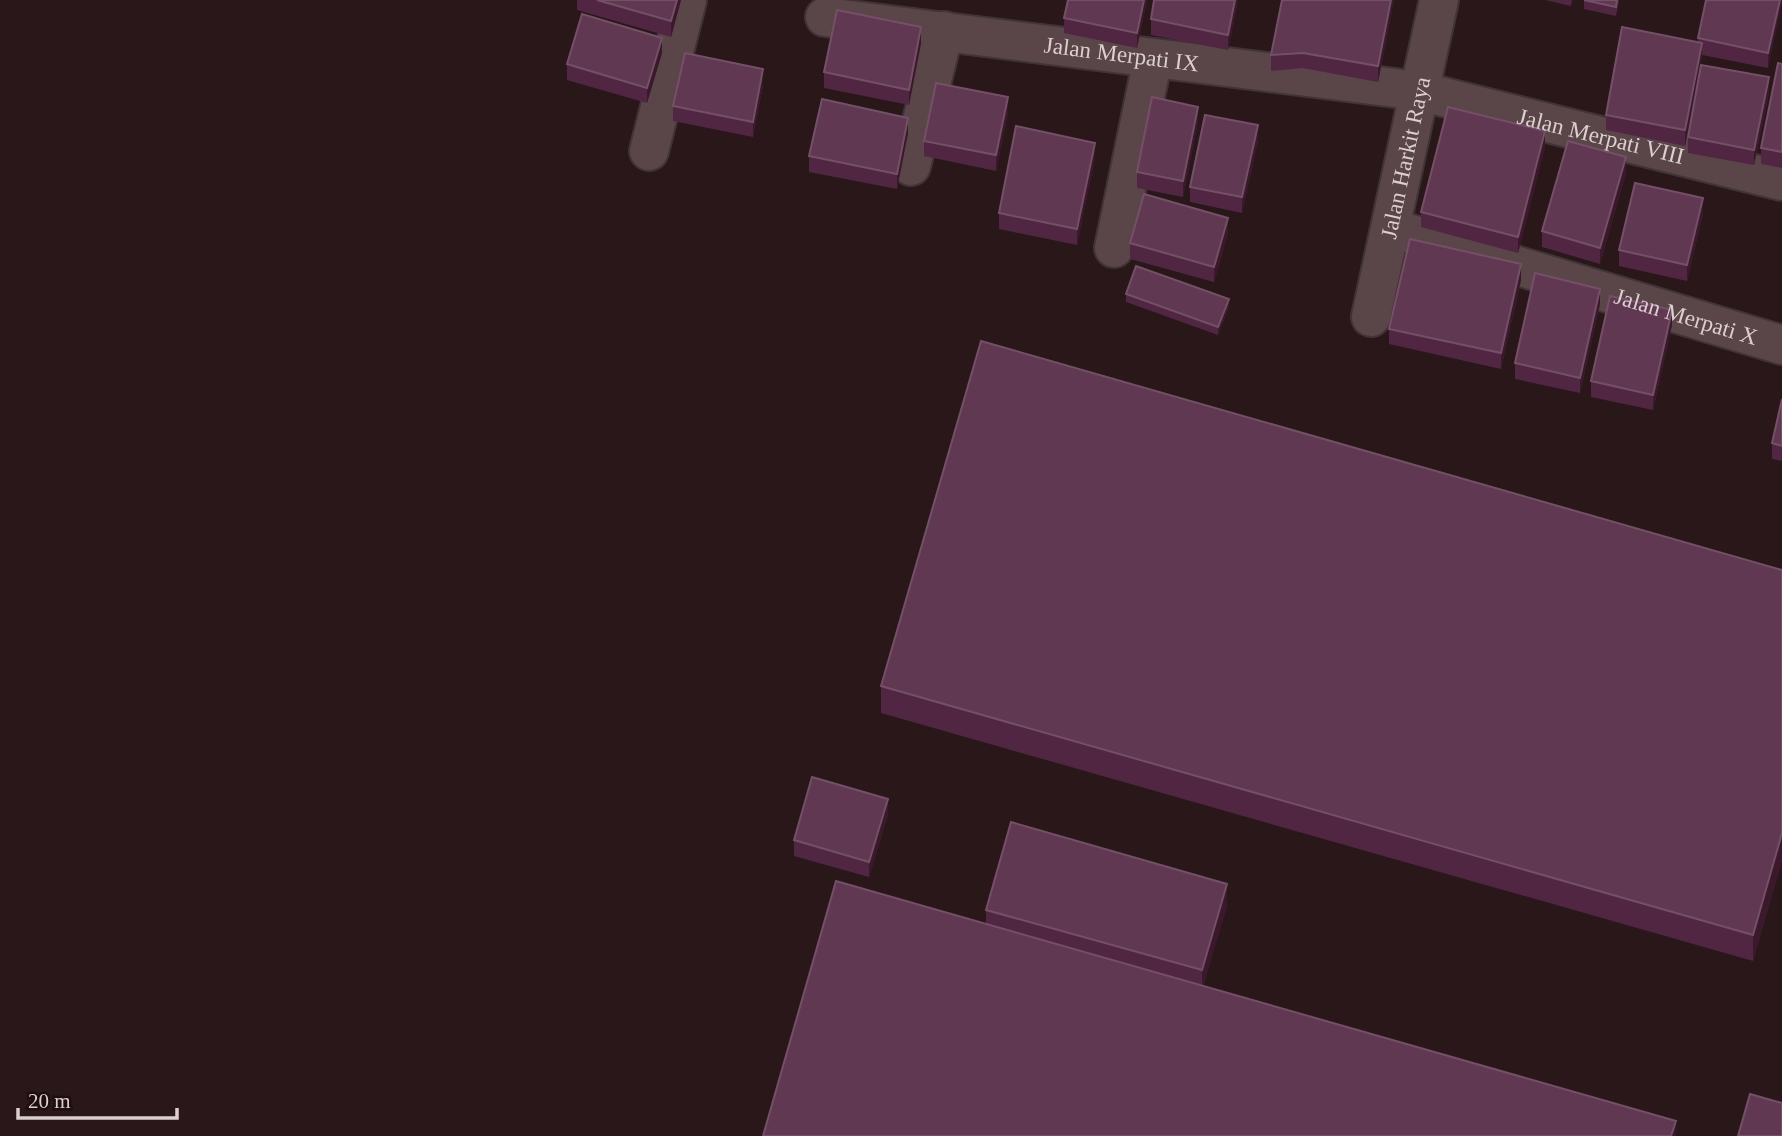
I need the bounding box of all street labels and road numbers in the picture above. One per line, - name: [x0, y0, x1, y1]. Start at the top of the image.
- street label: Jalan Merpati IX: [1043, 32, 1201, 77]
- street label: Jalan Harkit Raya: [1376, 75, 1435, 241]
- street label: Jalan Merpati VIII: [1515, 104, 1687, 169]
- street label: Jalan Merpati X: [1611, 284, 1761, 350]

